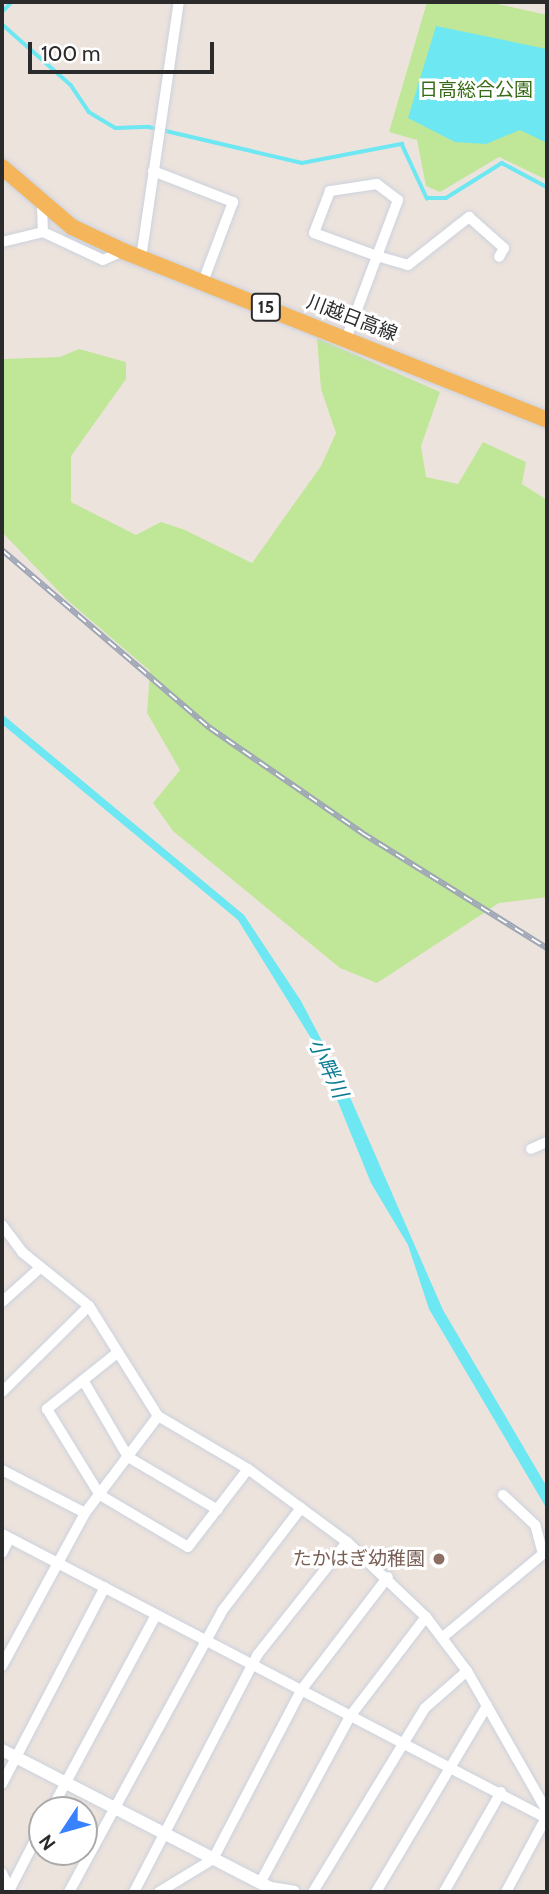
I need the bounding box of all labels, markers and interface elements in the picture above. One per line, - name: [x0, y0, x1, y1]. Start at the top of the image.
- scale bar: [32, 28, 217, 72]
- text: 100 m: [41, 41, 100, 66]
- park label: 日高総合公園: [419, 79, 533, 101]
- street label: 川越日高線: [304, 290, 400, 346]
- road number: 15: [250, 292, 282, 321]
- water label: 小畔川: [303, 1034, 353, 1102]
- place label: たかはぎ幼稚園: [292, 1548, 425, 1570]
- marker: たかはぎ幼稚園: [431, 1551, 447, 1567]
- north arrow: [28, 1796, 98, 1866]
- text: N: [34, 1830, 60, 1855]

